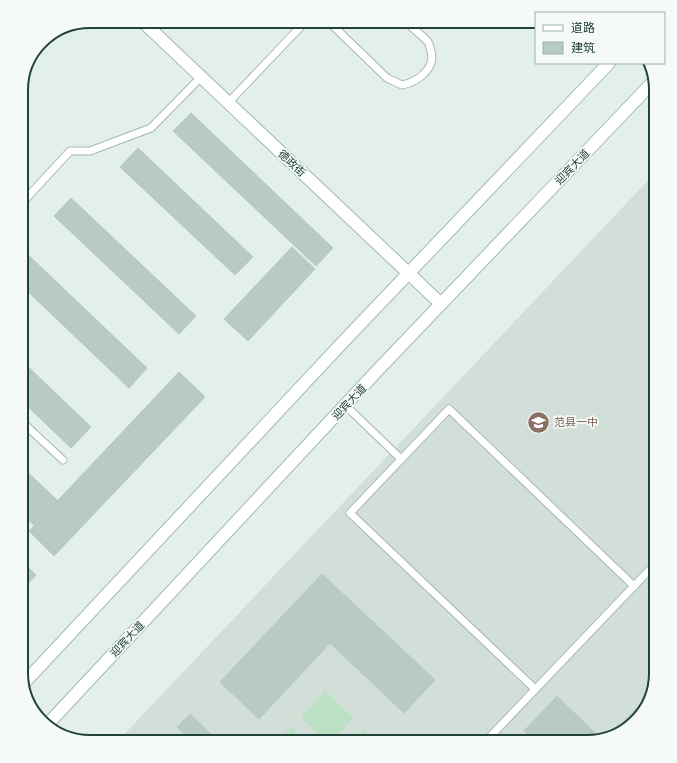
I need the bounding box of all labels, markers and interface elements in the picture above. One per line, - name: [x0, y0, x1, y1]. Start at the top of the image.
- legend: [535, 12, 665, 64]
- text: 道路: [571, 20, 595, 35]
- text: 建筑: [571, 40, 595, 55]
- street label: 迎宾大道: [552, 146, 592, 188]
- street label: 德政街: [275, 147, 309, 179]
- street label: 迎宾大道: [329, 381, 369, 423]
- school or university icon: 范县一中: [525, 409, 551, 435]
- place label: 范县一中: [554, 415, 598, 429]
- street label: 迎宾大道: [107, 618, 147, 660]

